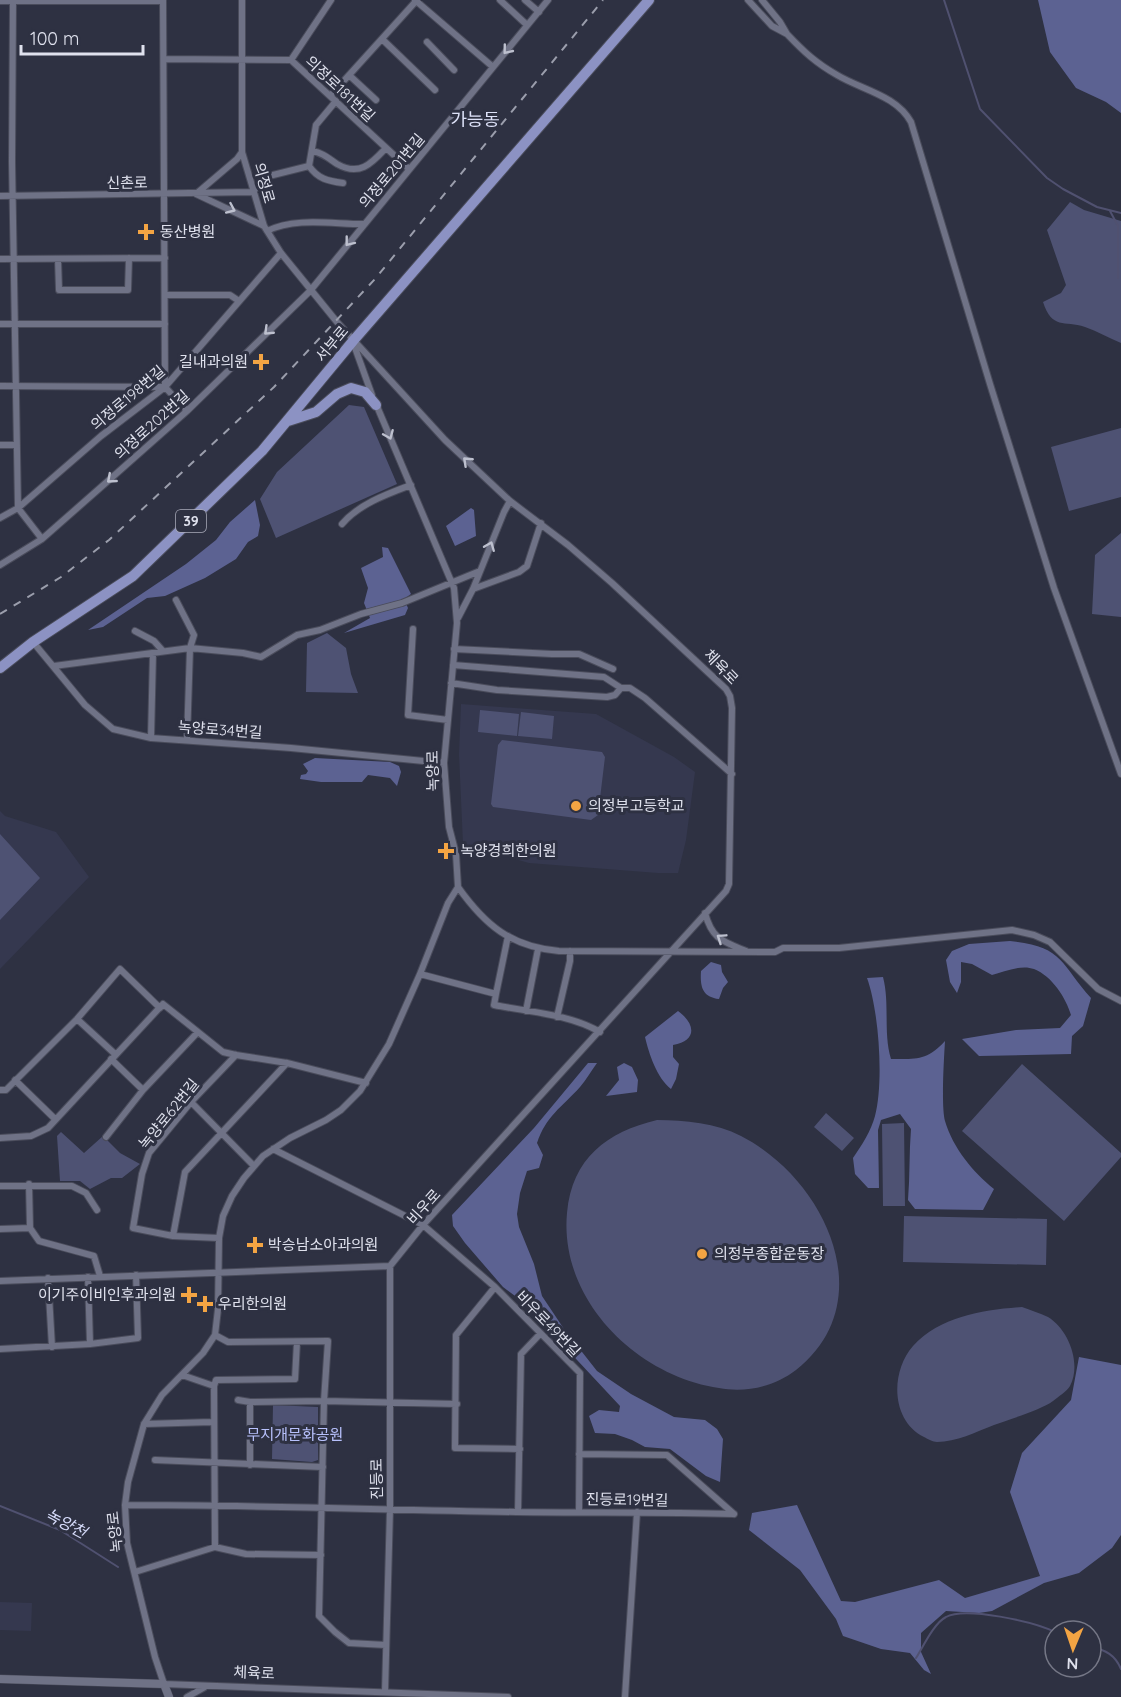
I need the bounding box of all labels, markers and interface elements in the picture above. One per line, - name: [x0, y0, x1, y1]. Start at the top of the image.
- scale bar: [21, 18, 142, 56]
- text: 100 m: [30, 27, 79, 50]
- one-way arrow: [504, 43, 515, 54]
- street label: 의정로181번길: [302, 52, 379, 126]
- district label: 가능동: [450, 108, 500, 131]
- street label: 의정로201번길: [355, 129, 428, 212]
- street label: 의정로: [250, 160, 279, 205]
- street label: 신촌로: [106, 173, 148, 192]
- one-way arrow: [224, 202, 235, 214]
- place label: 동산병원: [160, 222, 215, 241]
- marker: 동산병원: [137, 223, 155, 241]
- one-way arrow: [346, 235, 357, 246]
- street label: 서부로: [311, 322, 352, 366]
- one-way arrow: [265, 324, 276, 335]
- place label: 길내과의원: [179, 352, 248, 371]
- marker: 길내과의원: [252, 353, 270, 371]
- street label: 의정로198번길: [87, 361, 169, 434]
- street label: 의정로202번길: [110, 386, 193, 463]
- one-way arrow: [381, 429, 393, 440]
- one-way arrow: [463, 457, 474, 468]
- one-way arrow: [107, 472, 117, 483]
- road number: 39: [176, 510, 206, 532]
- one-way arrow: [483, 542, 495, 553]
- street label: 체육로: [700, 645, 743, 688]
- street label: 녹양로34번길: [177, 717, 263, 742]
- street label: 녹양로: [423, 750, 442, 792]
- place label: 의정부고등학교: [588, 796, 685, 815]
- marker: 의정부고등학교: [569, 799, 583, 813]
- place label: 녹양경희한의원: [460, 841, 557, 860]
- marker: 녹양경희한의원: [437, 842, 455, 860]
- one-way arrow: [717, 934, 728, 945]
- street label: 녹양로62번길: [134, 1075, 203, 1153]
- street label: 비우로: [403, 1185, 445, 1228]
- place label: 박승남소아과의원: [268, 1235, 378, 1254]
- marker: 박승남소아과의원: [246, 1236, 264, 1254]
- place label: 의정부종합운동장: [714, 1244, 825, 1263]
- marker: 의정부종합운동장: [695, 1247, 709, 1261]
- place label: 이기주이비인후과의원: [38, 1285, 176, 1304]
- marker: 이기주이비인후과의원: [180, 1286, 198, 1304]
- street label: 비우로49번길: [512, 1286, 585, 1361]
- place label: 우리한의원: [218, 1294, 287, 1313]
- marker: 우리한의원: [196, 1295, 214, 1313]
- park label: 무지개문화공원: [247, 1425, 343, 1444]
- street label: 진등로: [367, 1458, 386, 1500]
- street label: 진등로19번길: [585, 1489, 669, 1510]
- water label: 녹양천: [42, 1504, 92, 1543]
- street label: 녹양로: [103, 1510, 126, 1554]
- north arrow: [1043, 1619, 1103, 1679]
- text: N: [1066, 1654, 1079, 1674]
- street label: 체육로: [233, 1662, 275, 1683]

